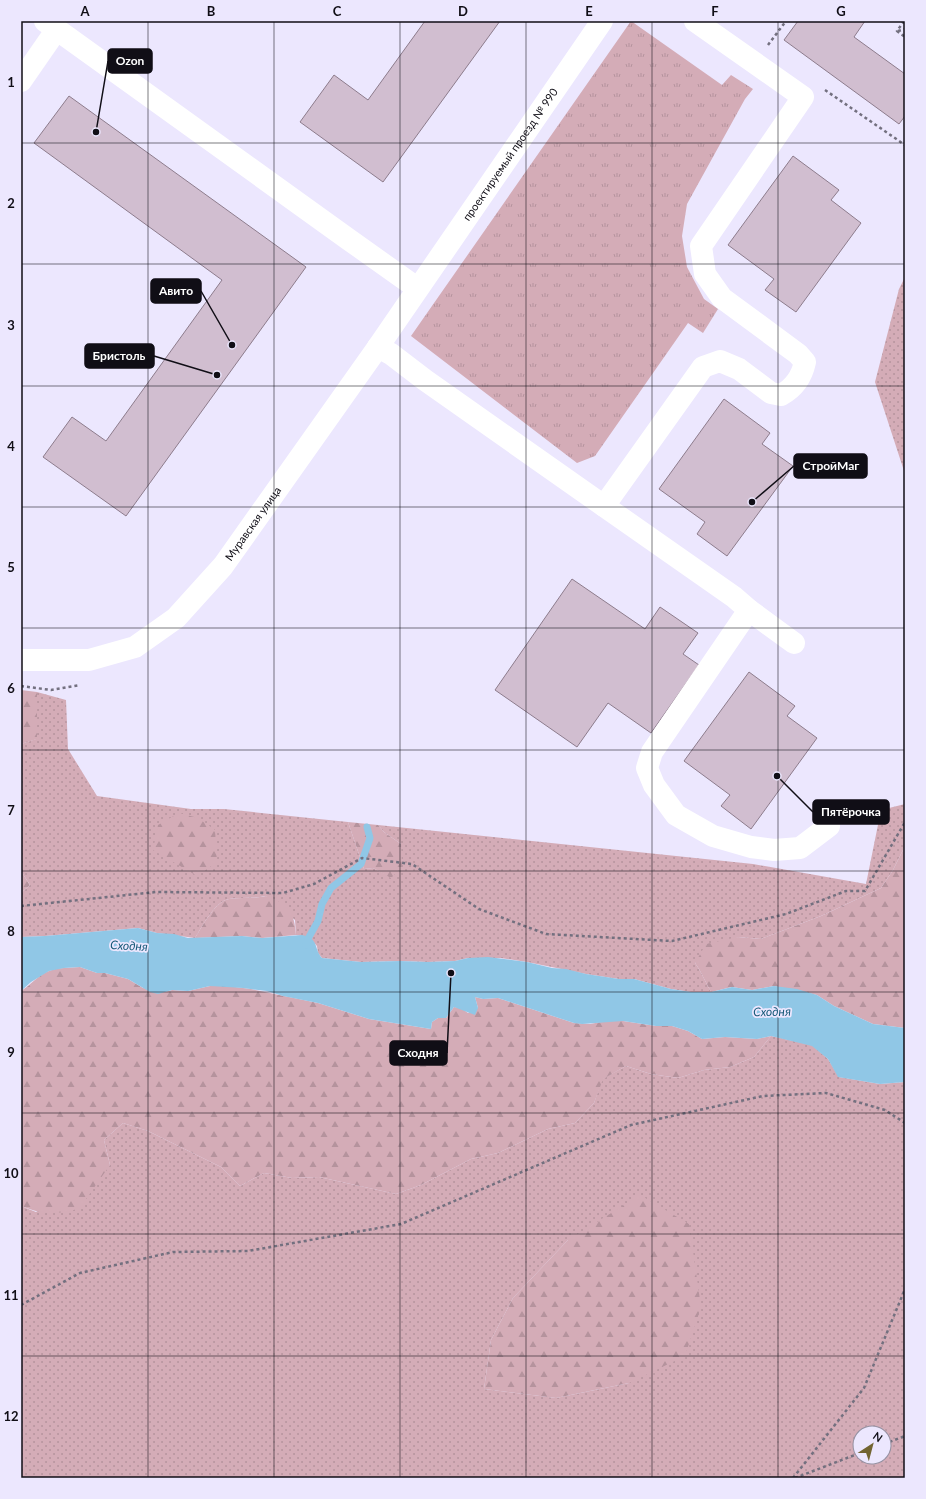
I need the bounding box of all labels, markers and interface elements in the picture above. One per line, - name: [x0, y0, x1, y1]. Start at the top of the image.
- text: A: [79, 3, 90, 19]
- text: B: [207, 3, 216, 19]
- text: C: [333, 3, 342, 19]
- text: D: [458, 3, 468, 19]
- text: E: [585, 3, 593, 19]
- text: F: [711, 3, 719, 19]
- text: G: [836, 3, 846, 19]
- callout: Ozon: [108, 49, 152, 73]
- text: Ozon: [116, 53, 145, 68]
- text: 1: [7, 74, 15, 90]
- street label: проектируемый проезд № 990: [460, 85, 560, 223]
- text: 2: [7, 195, 15, 211]
- callout: Авито: [151, 279, 201, 303]
- text: Авито: [158, 283, 193, 298]
- text: 3: [7, 317, 15, 333]
- callout: Бристоль: [85, 344, 154, 368]
- text: Бристоль: [93, 348, 146, 363]
- text: 4: [7, 438, 15, 454]
- callout: СтройМаг: [794, 454, 867, 478]
- text: СтройМаг: [803, 458, 859, 473]
- street label: Муравская улица: [222, 484, 283, 563]
- text: 5: [7, 559, 15, 575]
- text: 6: [7, 680, 15, 696]
- callout: Пятёрочка: [813, 800, 889, 824]
- text: 7: [7, 802, 15, 818]
- text: Пятёрочка: [821, 804, 881, 819]
- text: 8: [7, 923, 15, 939]
- water label: Сходня: [110, 937, 148, 954]
- water label: Сходня: [753, 1004, 791, 1019]
- callout: Сходня: [390, 1041, 447, 1065]
- text: 9: [7, 1044, 15, 1060]
- text: Сходня: [397, 1045, 439, 1060]
- text: 10: [3, 1165, 19, 1181]
- text: 11: [3, 1287, 19, 1303]
- text: 12: [3, 1408, 19, 1424]
- north arrow: [852, 1425, 892, 1465]
- text: N: [871, 1429, 885, 1444]

